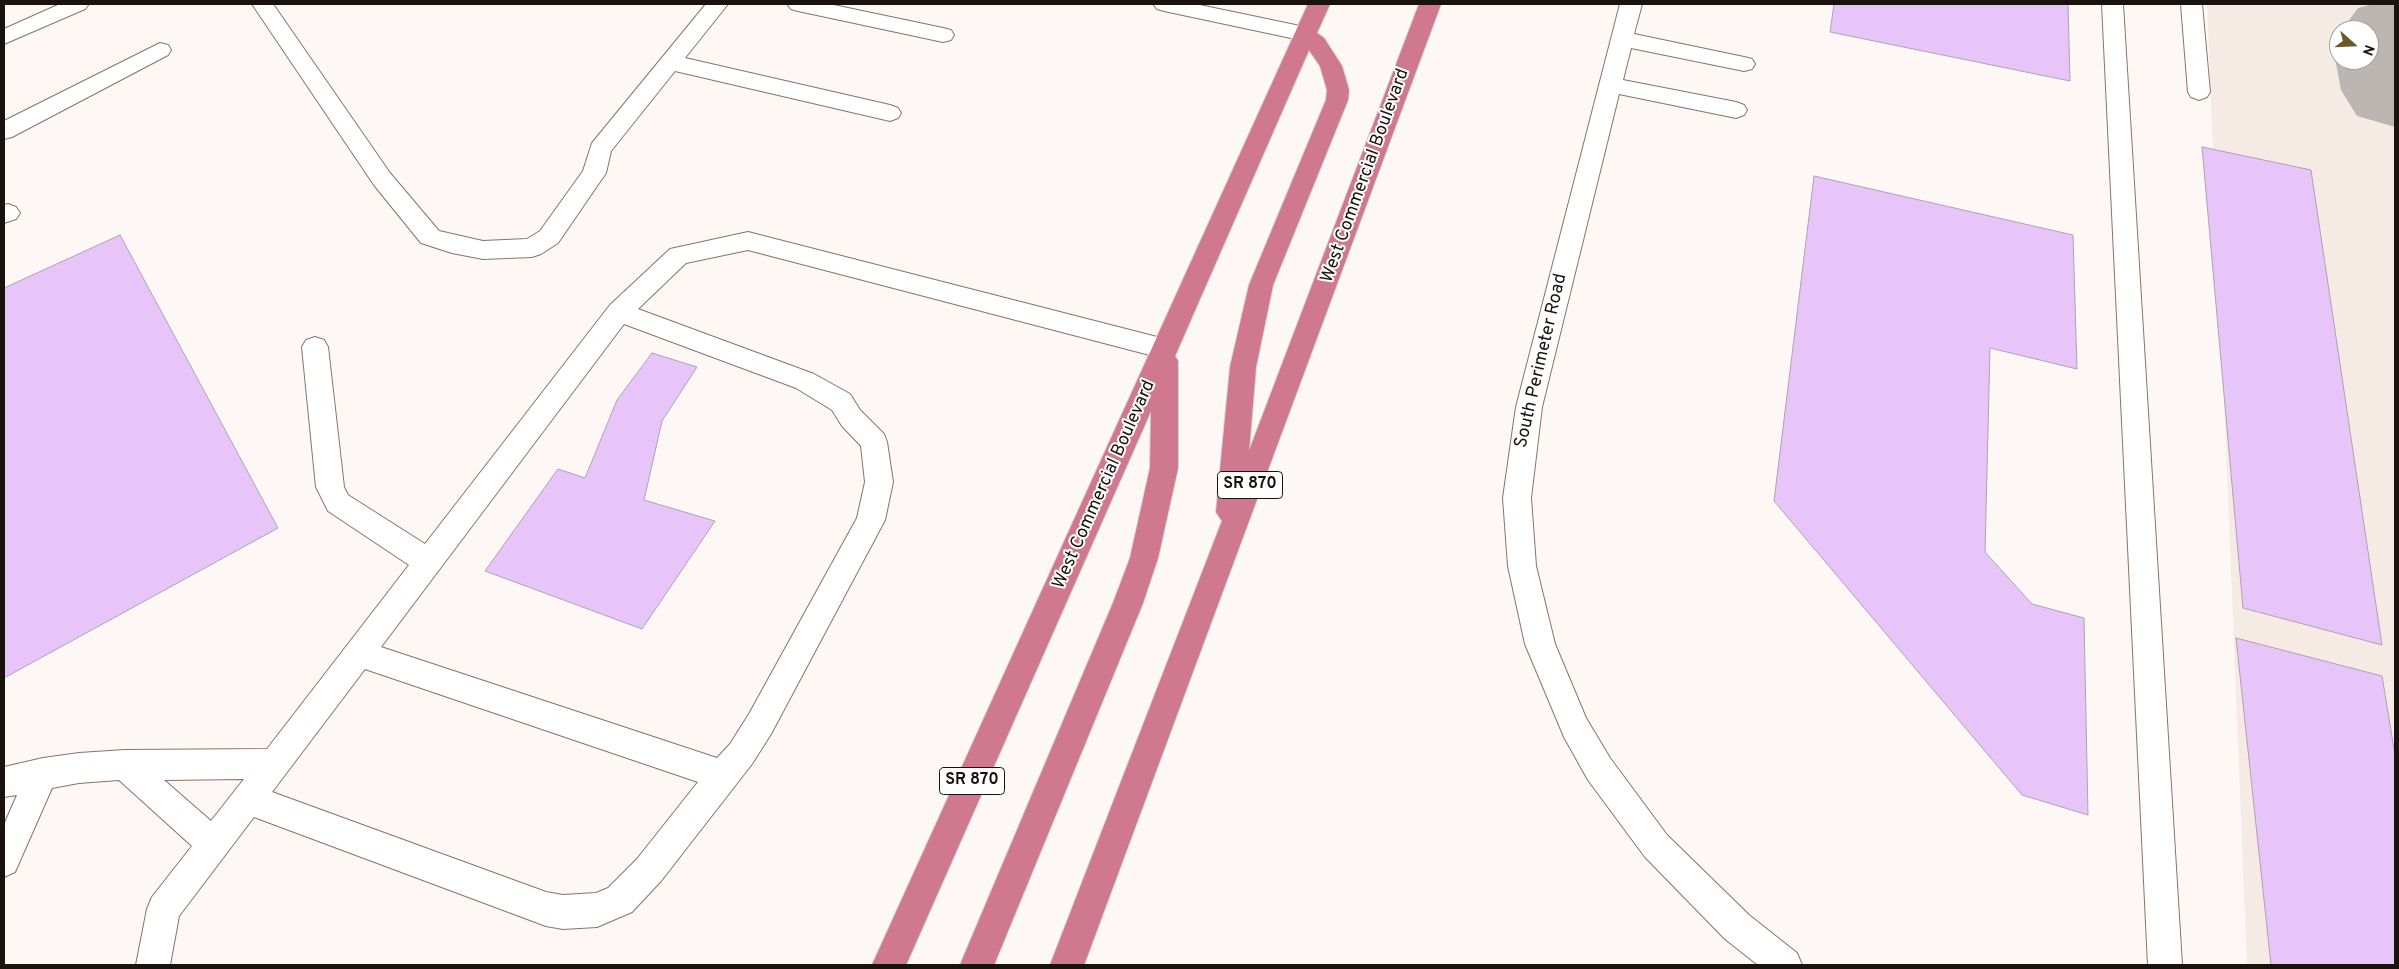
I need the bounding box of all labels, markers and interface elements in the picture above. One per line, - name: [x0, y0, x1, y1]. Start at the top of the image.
- north arrow: [2329, 20, 2379, 70]
- text: N: [2358, 42, 2377, 58]
- street label: West Commercial Boulevard: [1317, 66, 1415, 286]
- street label: South Perimeter Road: [1511, 272, 1573, 450]
- street label: West Commercial Boulevard: [1049, 377, 1161, 593]
- road number: SR 870: [1218, 472, 1282, 498]
- road number: SR 870: [940, 768, 1004, 794]

